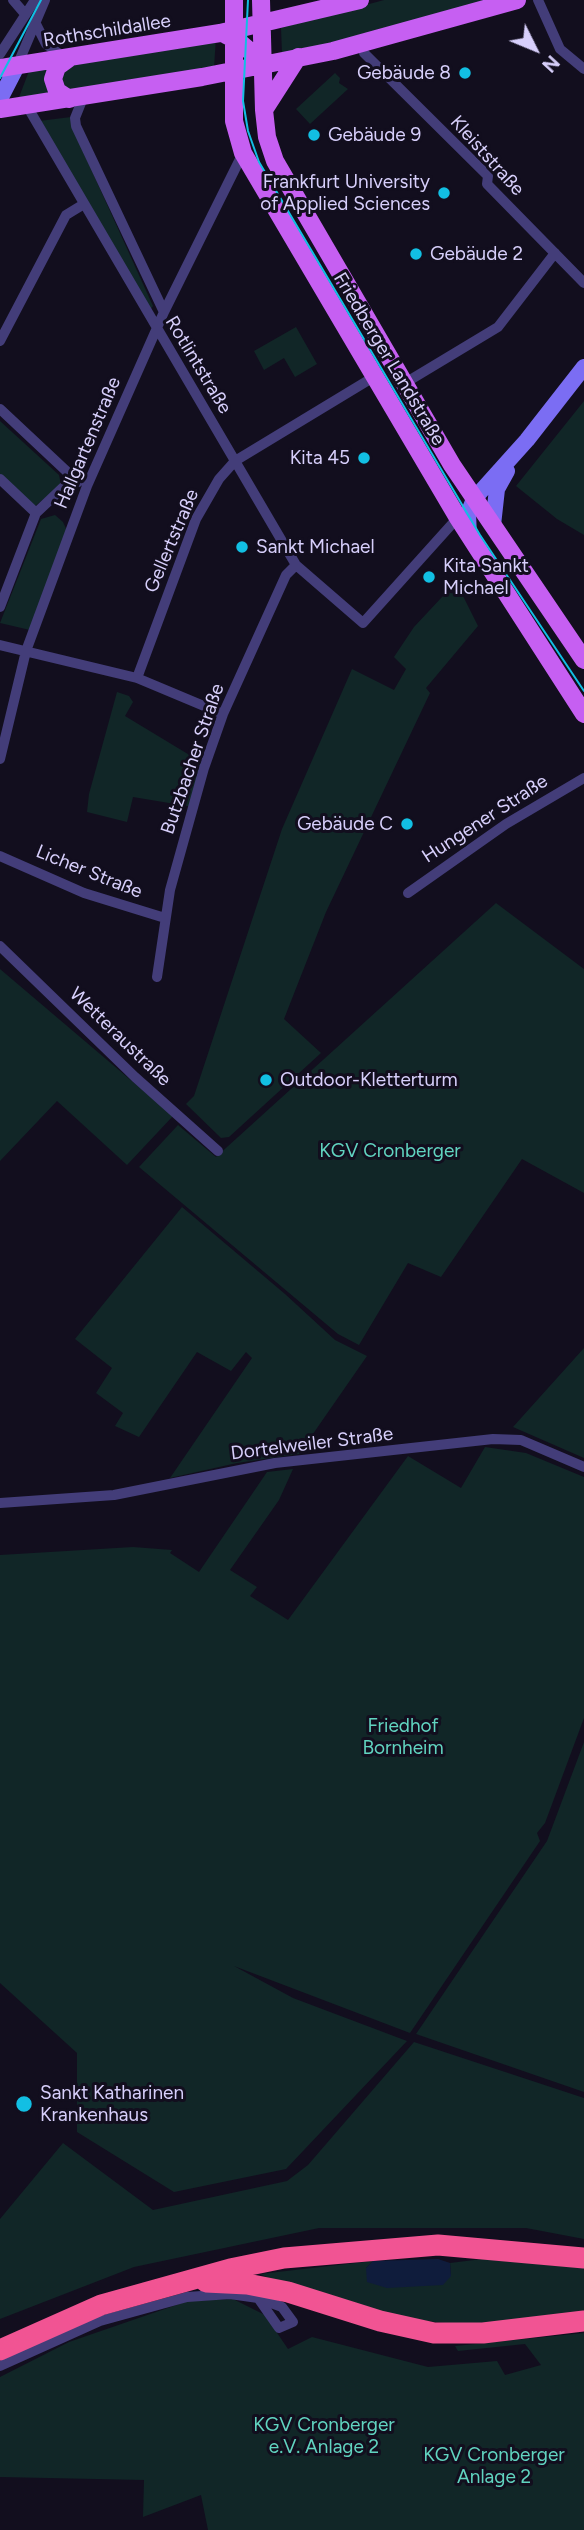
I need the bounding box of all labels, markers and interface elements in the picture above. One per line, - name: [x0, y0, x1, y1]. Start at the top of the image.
- street label: Rothschildallee: [42, 10, 172, 52]
- north arrow: [500, 14, 570, 84]
- text: N: [537, 50, 564, 77]
- place label: Gebäude 8: [357, 62, 451, 84]
- marker: Gebäude 8: [457, 65, 473, 81]
- street label: Kleiststraße: [445, 111, 529, 201]
- place label: Gebäude 9: [328, 124, 421, 146]
- marker: Gebäude 9: [306, 127, 322, 143]
- place label: Frankfurt University of Applied Sciences: [260, 171, 430, 215]
- marker: Frankfurt University of Applied Sciences: [436, 185, 452, 201]
- place label: Gebäude 2: [430, 243, 523, 265]
- marker: Gebäude 2: [408, 246, 424, 262]
- street label: Friedberger Landstraße: [328, 268, 450, 450]
- street label: Rotlintstraße: [160, 312, 236, 418]
- street label: Hallgartenstraße: [50, 374, 126, 512]
- place label: Kita 45: [290, 447, 350, 469]
- marker: Kita 45: [356, 450, 372, 466]
- street label: Gellertstraße: [140, 486, 204, 596]
- place label: Sankt Michael: [256, 536, 375, 558]
- marker: Sankt Michael: [234, 539, 250, 555]
- place label: Kita Sankt Michael: [443, 555, 529, 599]
- marker: Kita Sankt Michael: [421, 569, 437, 585]
- street label: Butzbacher Straße: [157, 681, 229, 837]
- street label: Hungener Straße: [418, 770, 552, 868]
- place label: Gebäude C: [297, 813, 393, 835]
- marker: Gebäude C: [399, 816, 415, 832]
- street label: Licher Straße: [32, 840, 146, 904]
- street label: Wetteraustraße: [64, 983, 176, 1091]
- place label: Outdoor-Kletterturm: [280, 1069, 458, 1091]
- marker: Outdoor-Kletterturm: [258, 1072, 274, 1088]
- park label: KGV Cronberger: [319, 1140, 461, 1162]
- street label: Dortelweiler Straße: [230, 1423, 394, 1465]
- park label: Friedhof Bornheim: [362, 1715, 444, 1759]
- place label: Sankt Katharinen Krankenhaus: [40, 2082, 184, 2126]
- marker: Sankt Katharinen Krankenhaus: [14, 2094, 34, 2114]
- park label: KGV Cronberger e.V. Anlage 2: [253, 2414, 395, 2458]
- park label: KGV Cronberger Anlage 2: [423, 2444, 565, 2488]

